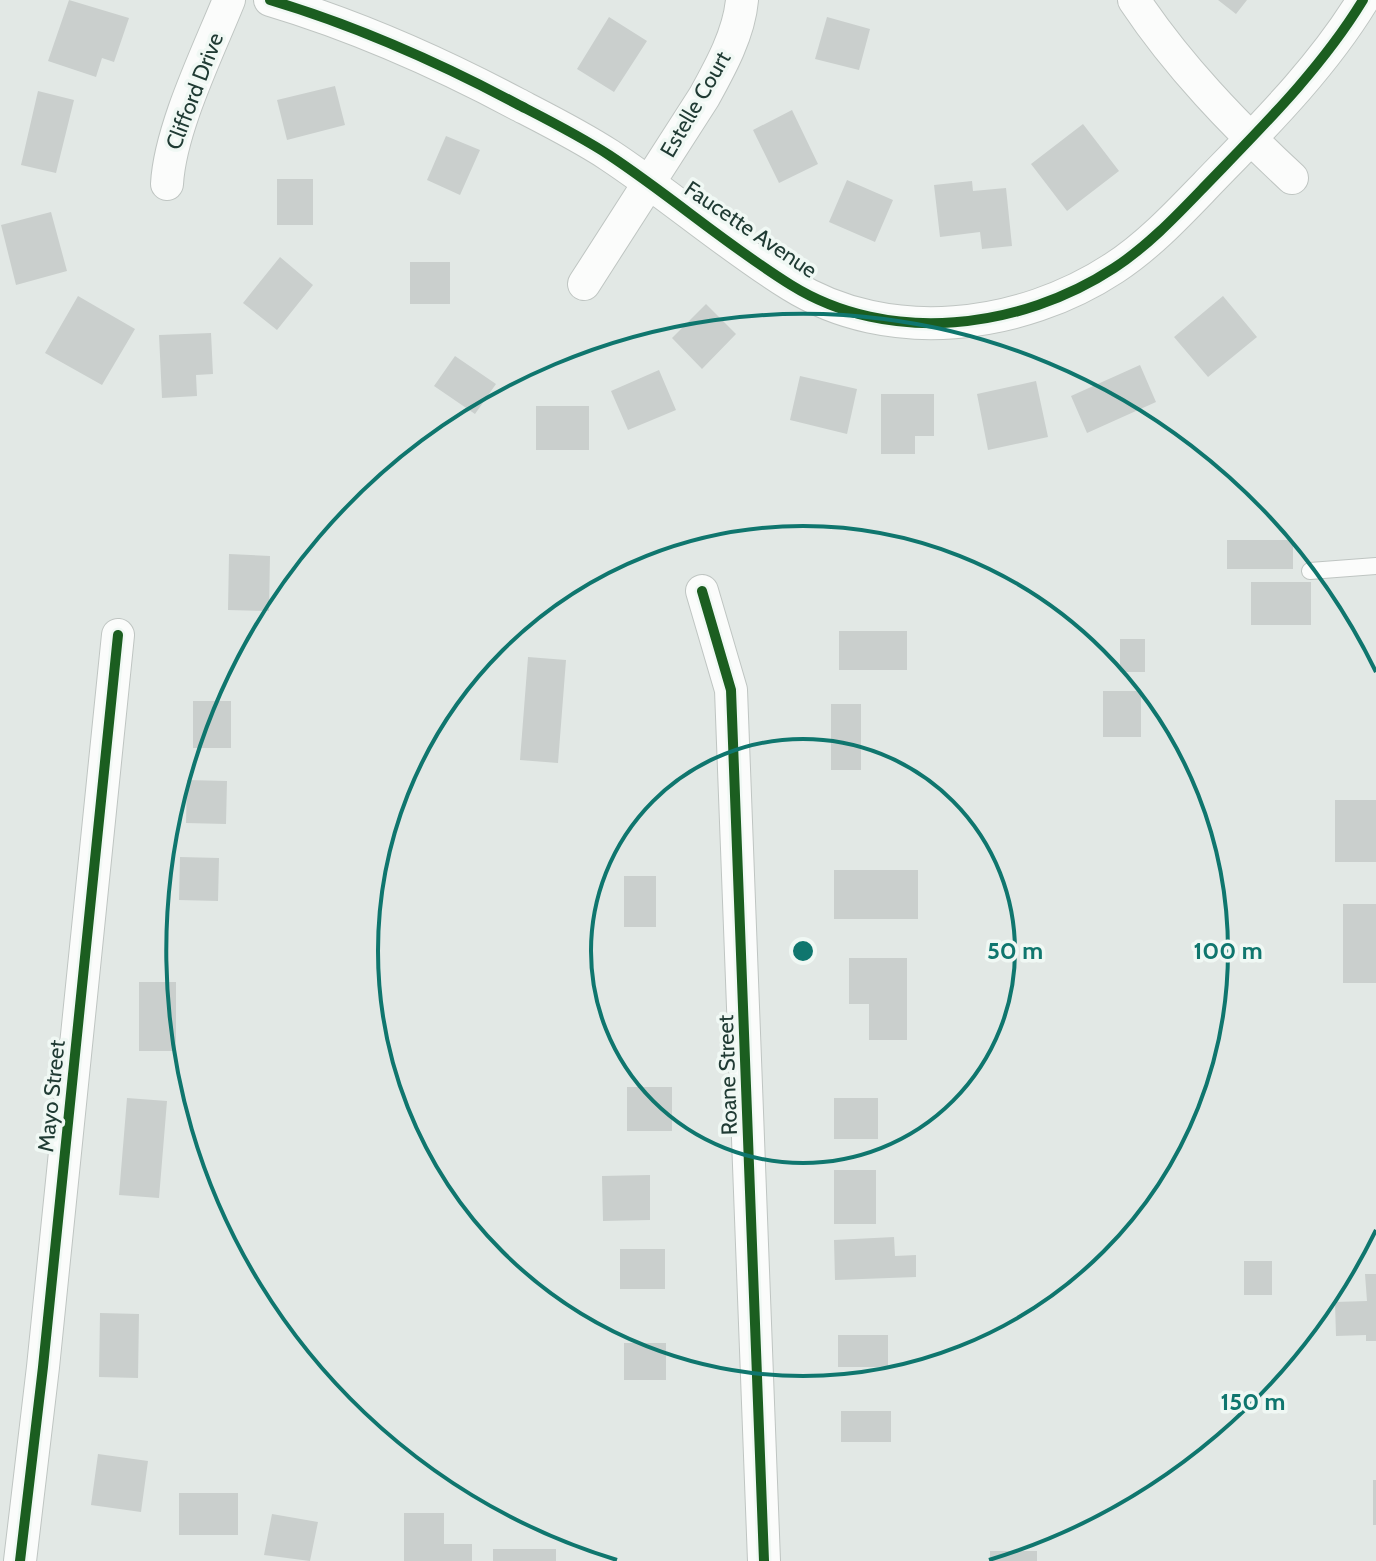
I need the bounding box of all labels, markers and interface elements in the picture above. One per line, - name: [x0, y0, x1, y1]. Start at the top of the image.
- street label: Clifford Drive: [160, 29, 229, 153]
- street label: Estelle Court: [654, 46, 737, 162]
- street label: Faucette Avenue: [679, 175, 822, 284]
- text: 50 m: [987, 936, 1043, 965]
- text: 100 m: [1193, 936, 1263, 965]
- centre of rings: [789, 937, 817, 965]
- street label: Roane Street: [712, 1014, 743, 1136]
- street label: Mayo Street: [32, 1038, 71, 1153]
- text: 150 m: [1221, 1387, 1285, 1416]

